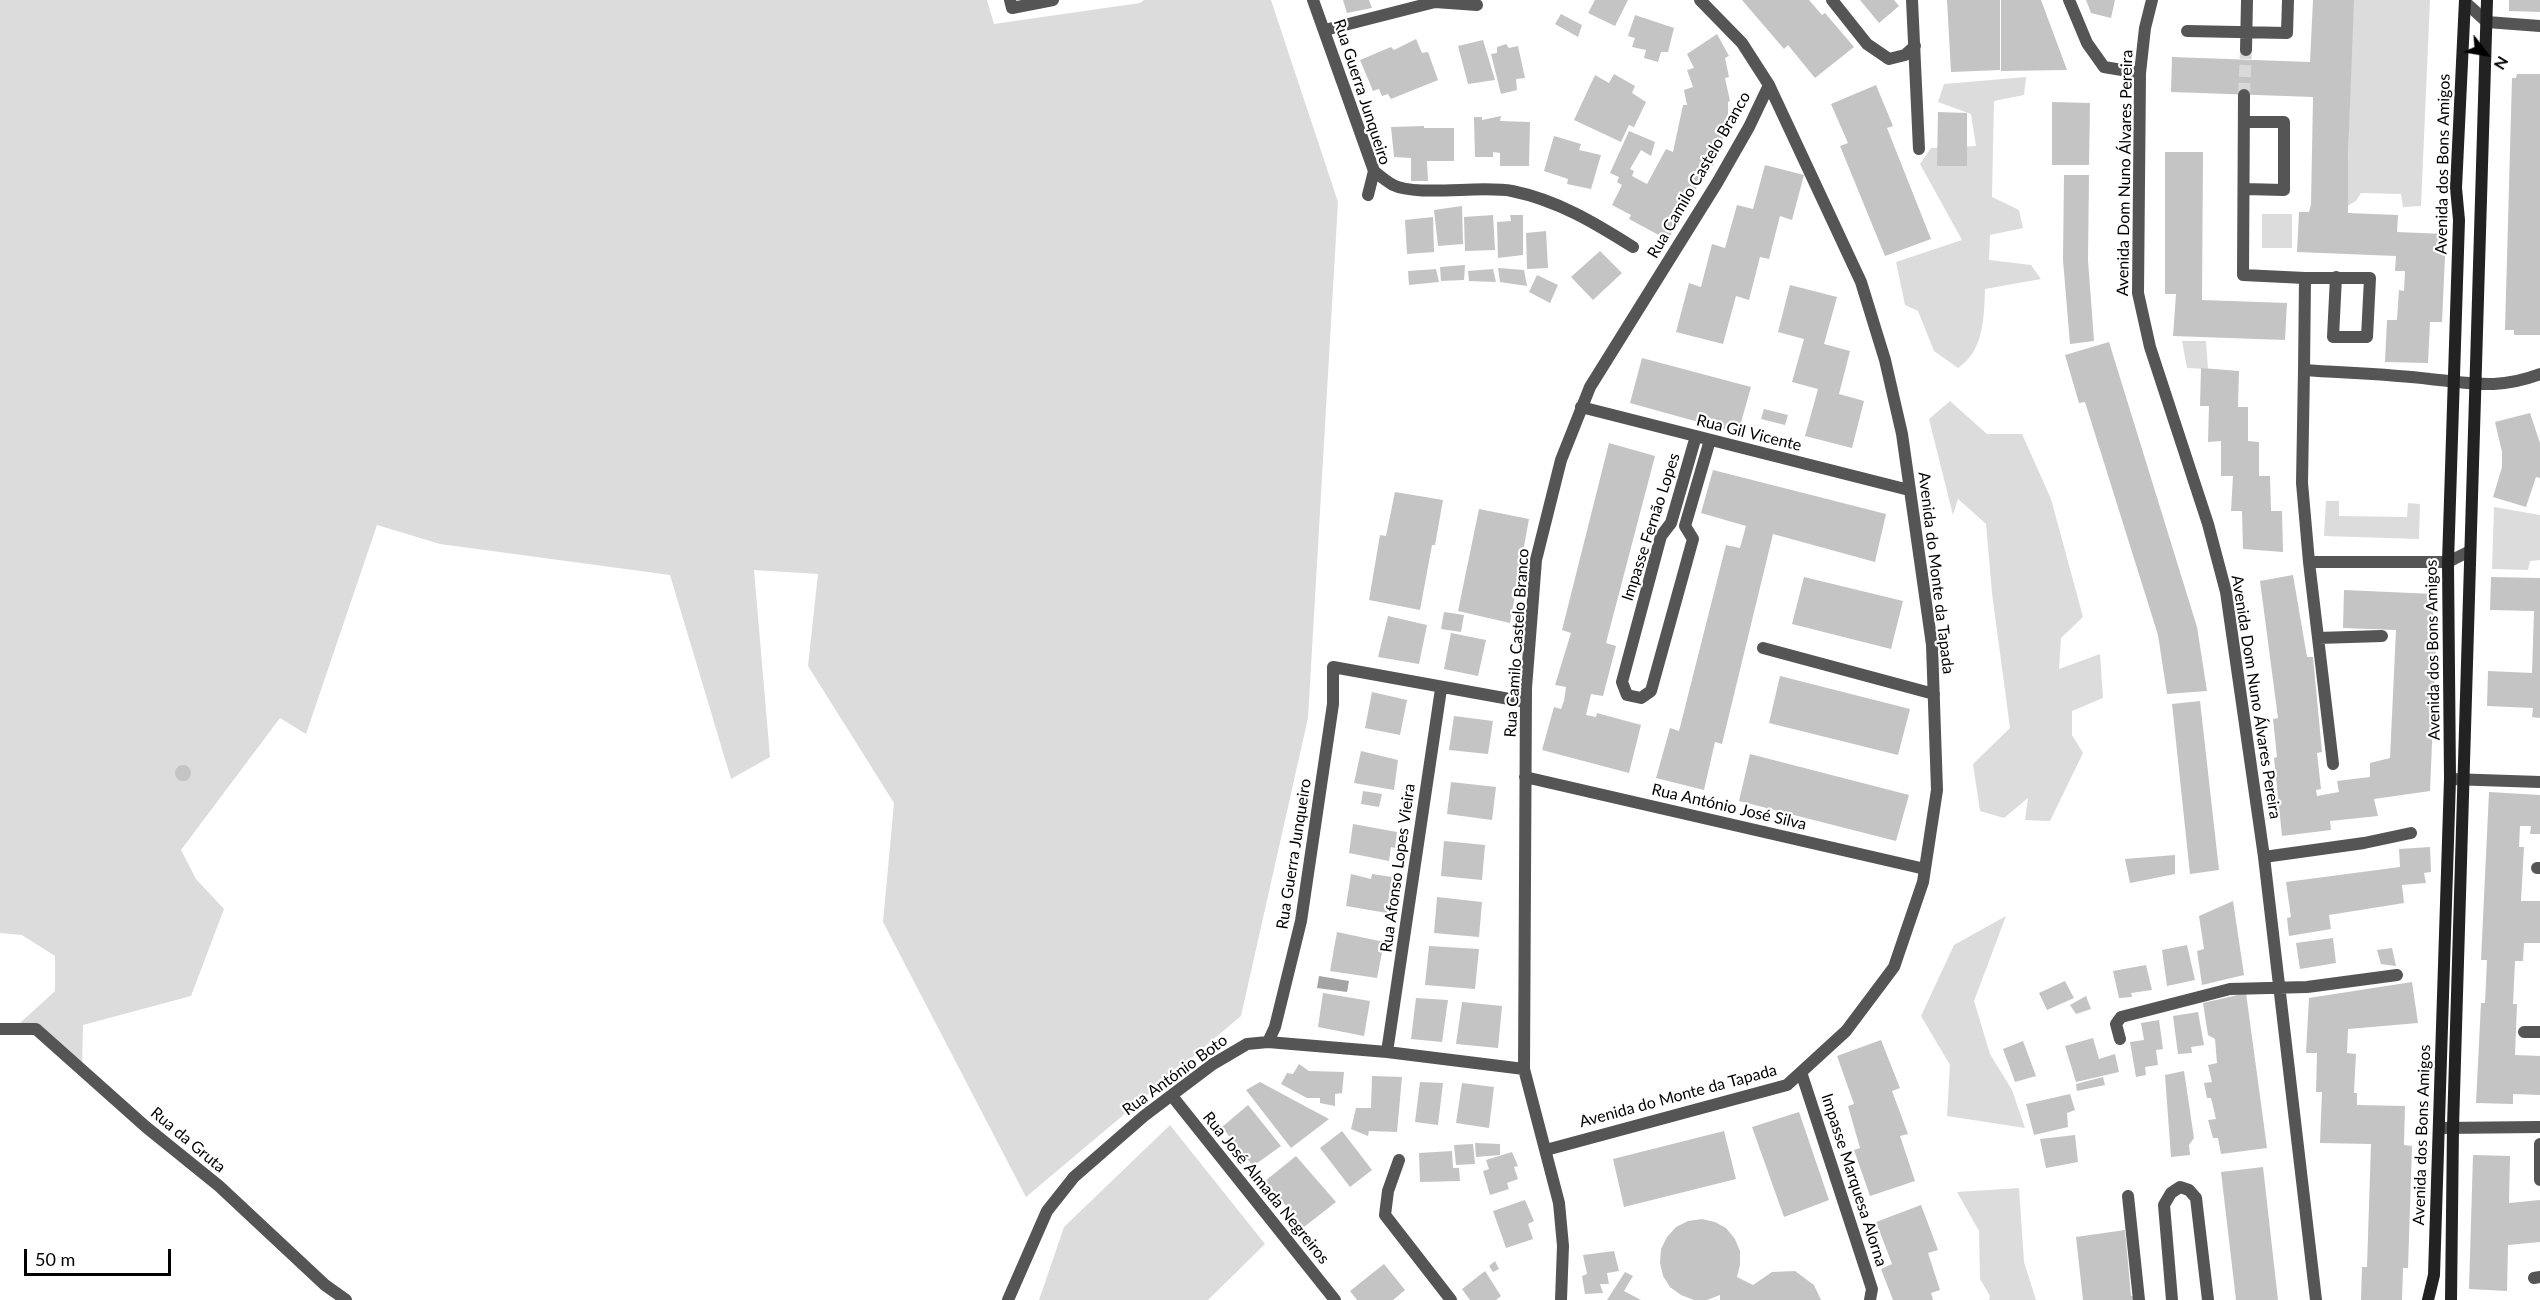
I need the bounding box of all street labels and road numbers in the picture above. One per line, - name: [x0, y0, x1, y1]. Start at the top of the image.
- street label: Rua Guerra Junqueiro: [1329, 17, 1395, 167]
- street label: Avenida Dom Nuno Álvares Pereira: [2113, 50, 2137, 296]
- street label: Avenida dos Bons Amigos: [2432, 73, 2454, 255]
- street label: Rua Camilo Castelo Branco: [1643, 88, 1755, 262]
- street label: Rua Gil Vicente: [1694, 411, 1804, 455]
- street label: Impasse Fernão Lopes: [1618, 451, 1684, 603]
- street label: Avenida do Monte da Tapada: [1914, 471, 1958, 675]
- street label: Rua Camilo Castelo Branco: [1501, 548, 1533, 738]
- street label: Avenida dos Bons Amigos: [2422, 559, 2444, 741]
- street label: Avenida Dom Nuno Álvares Pereira: [2227, 574, 2285, 820]
- street label: Rua Guerra Junqueiro: [1273, 777, 1315, 931]
- street label: Rua António José Silva: [1650, 780, 1808, 834]
- street label: Rua Afonso Lopes Vieira: [1377, 782, 1419, 954]
- street label: Rua António Boto: [1119, 1031, 1231, 1119]
- street label: Avenida dos Bons Amigos: [2409, 1044, 2435, 1226]
- street label: Avenida do Monte da Tapada: [1577, 1060, 1779, 1132]
- street label: Impasse Marquesa Alorna: [1817, 1091, 1891, 1269]
- street label: Rua da Gruta: [147, 1103, 229, 1177]
- street label: Rua José Almada Negreiros: [1199, 1108, 1333, 1268]

